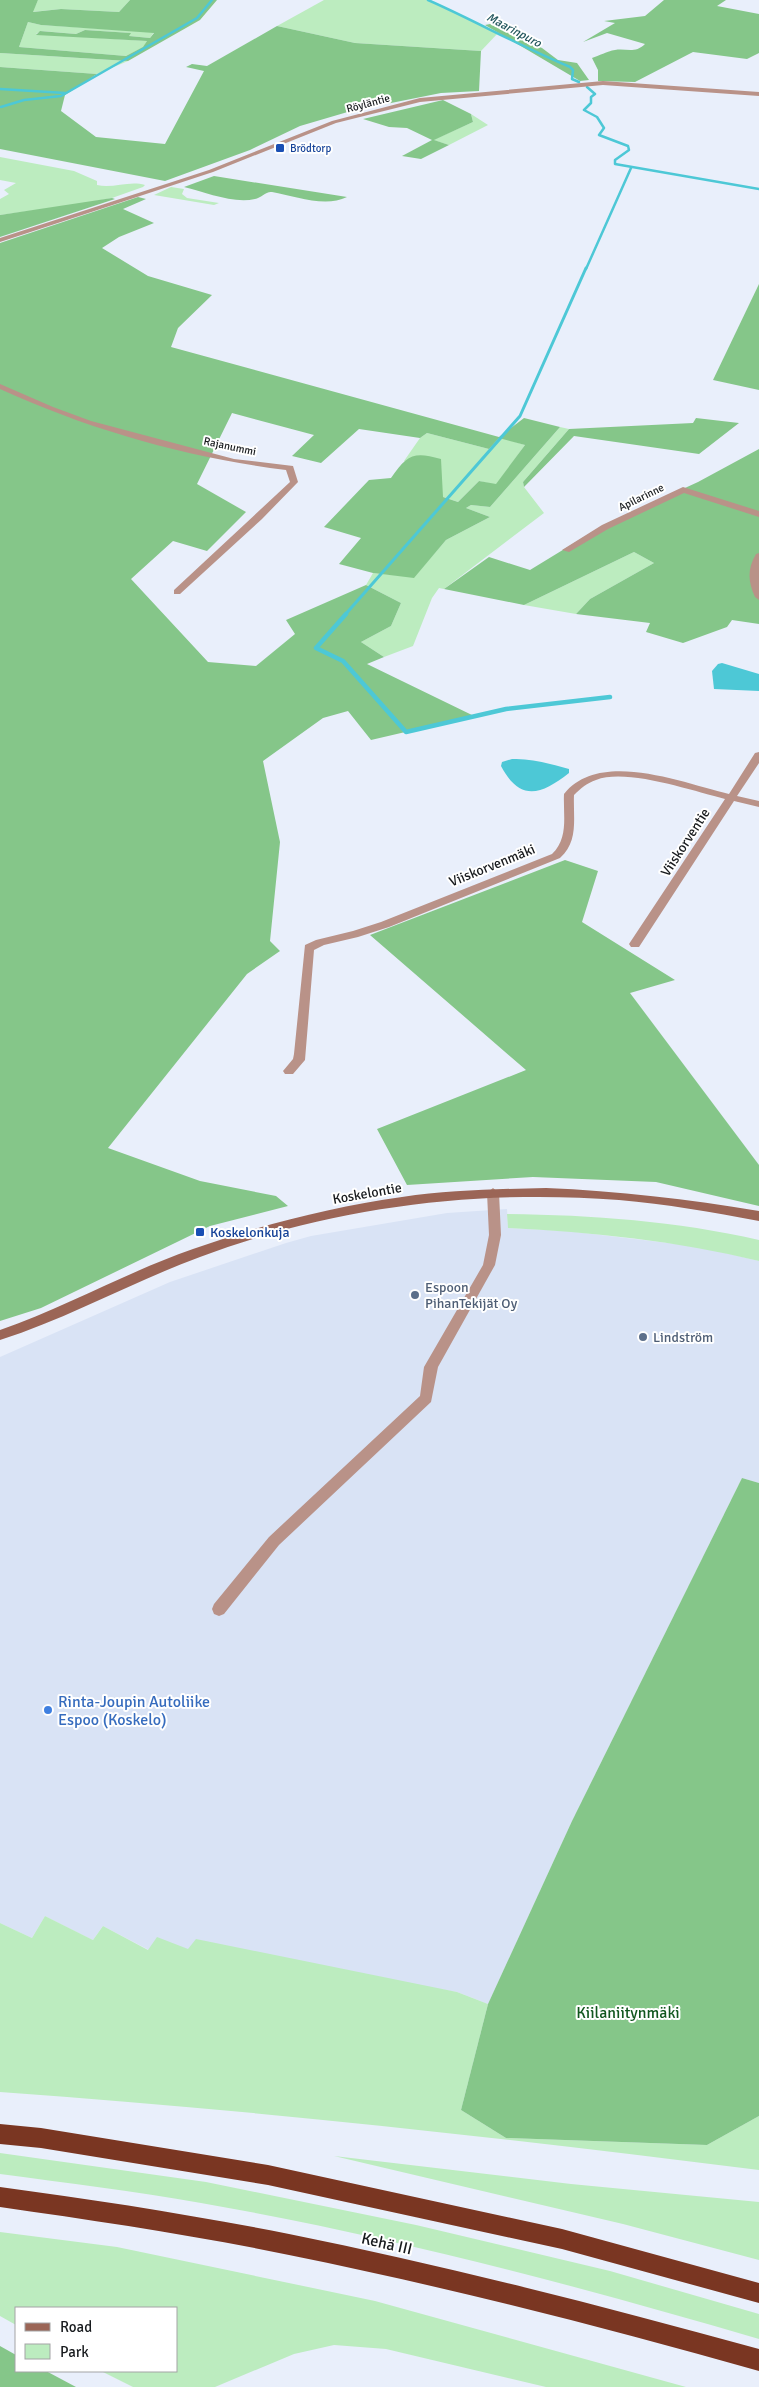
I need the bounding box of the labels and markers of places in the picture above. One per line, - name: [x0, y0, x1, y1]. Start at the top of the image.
- marker: Brödtorp: [274, 142, 286, 154]
- place label: Brödtorp: [290, 142, 331, 155]
- place label: Koskelonkuja: [210, 1224, 290, 1241]
- marker: Koskelonkuja: [194, 1226, 206, 1238]
- place label: Espoon PihanTekijät Oy: [425, 1279, 518, 1312]
- marker: Espoon PihanTekijät Oy: [409, 1289, 421, 1301]
- place label: Lindström: [653, 1329, 713, 1346]
- marker: Lindström: [637, 1331, 649, 1343]
- place label: Rinta-Joupin Autoliike Espoo (Koskelo): [58, 1692, 210, 1730]
- marker: Rinta-Joupin Autoliike Espoo (Koskelo): [42, 1704, 54, 1716]

